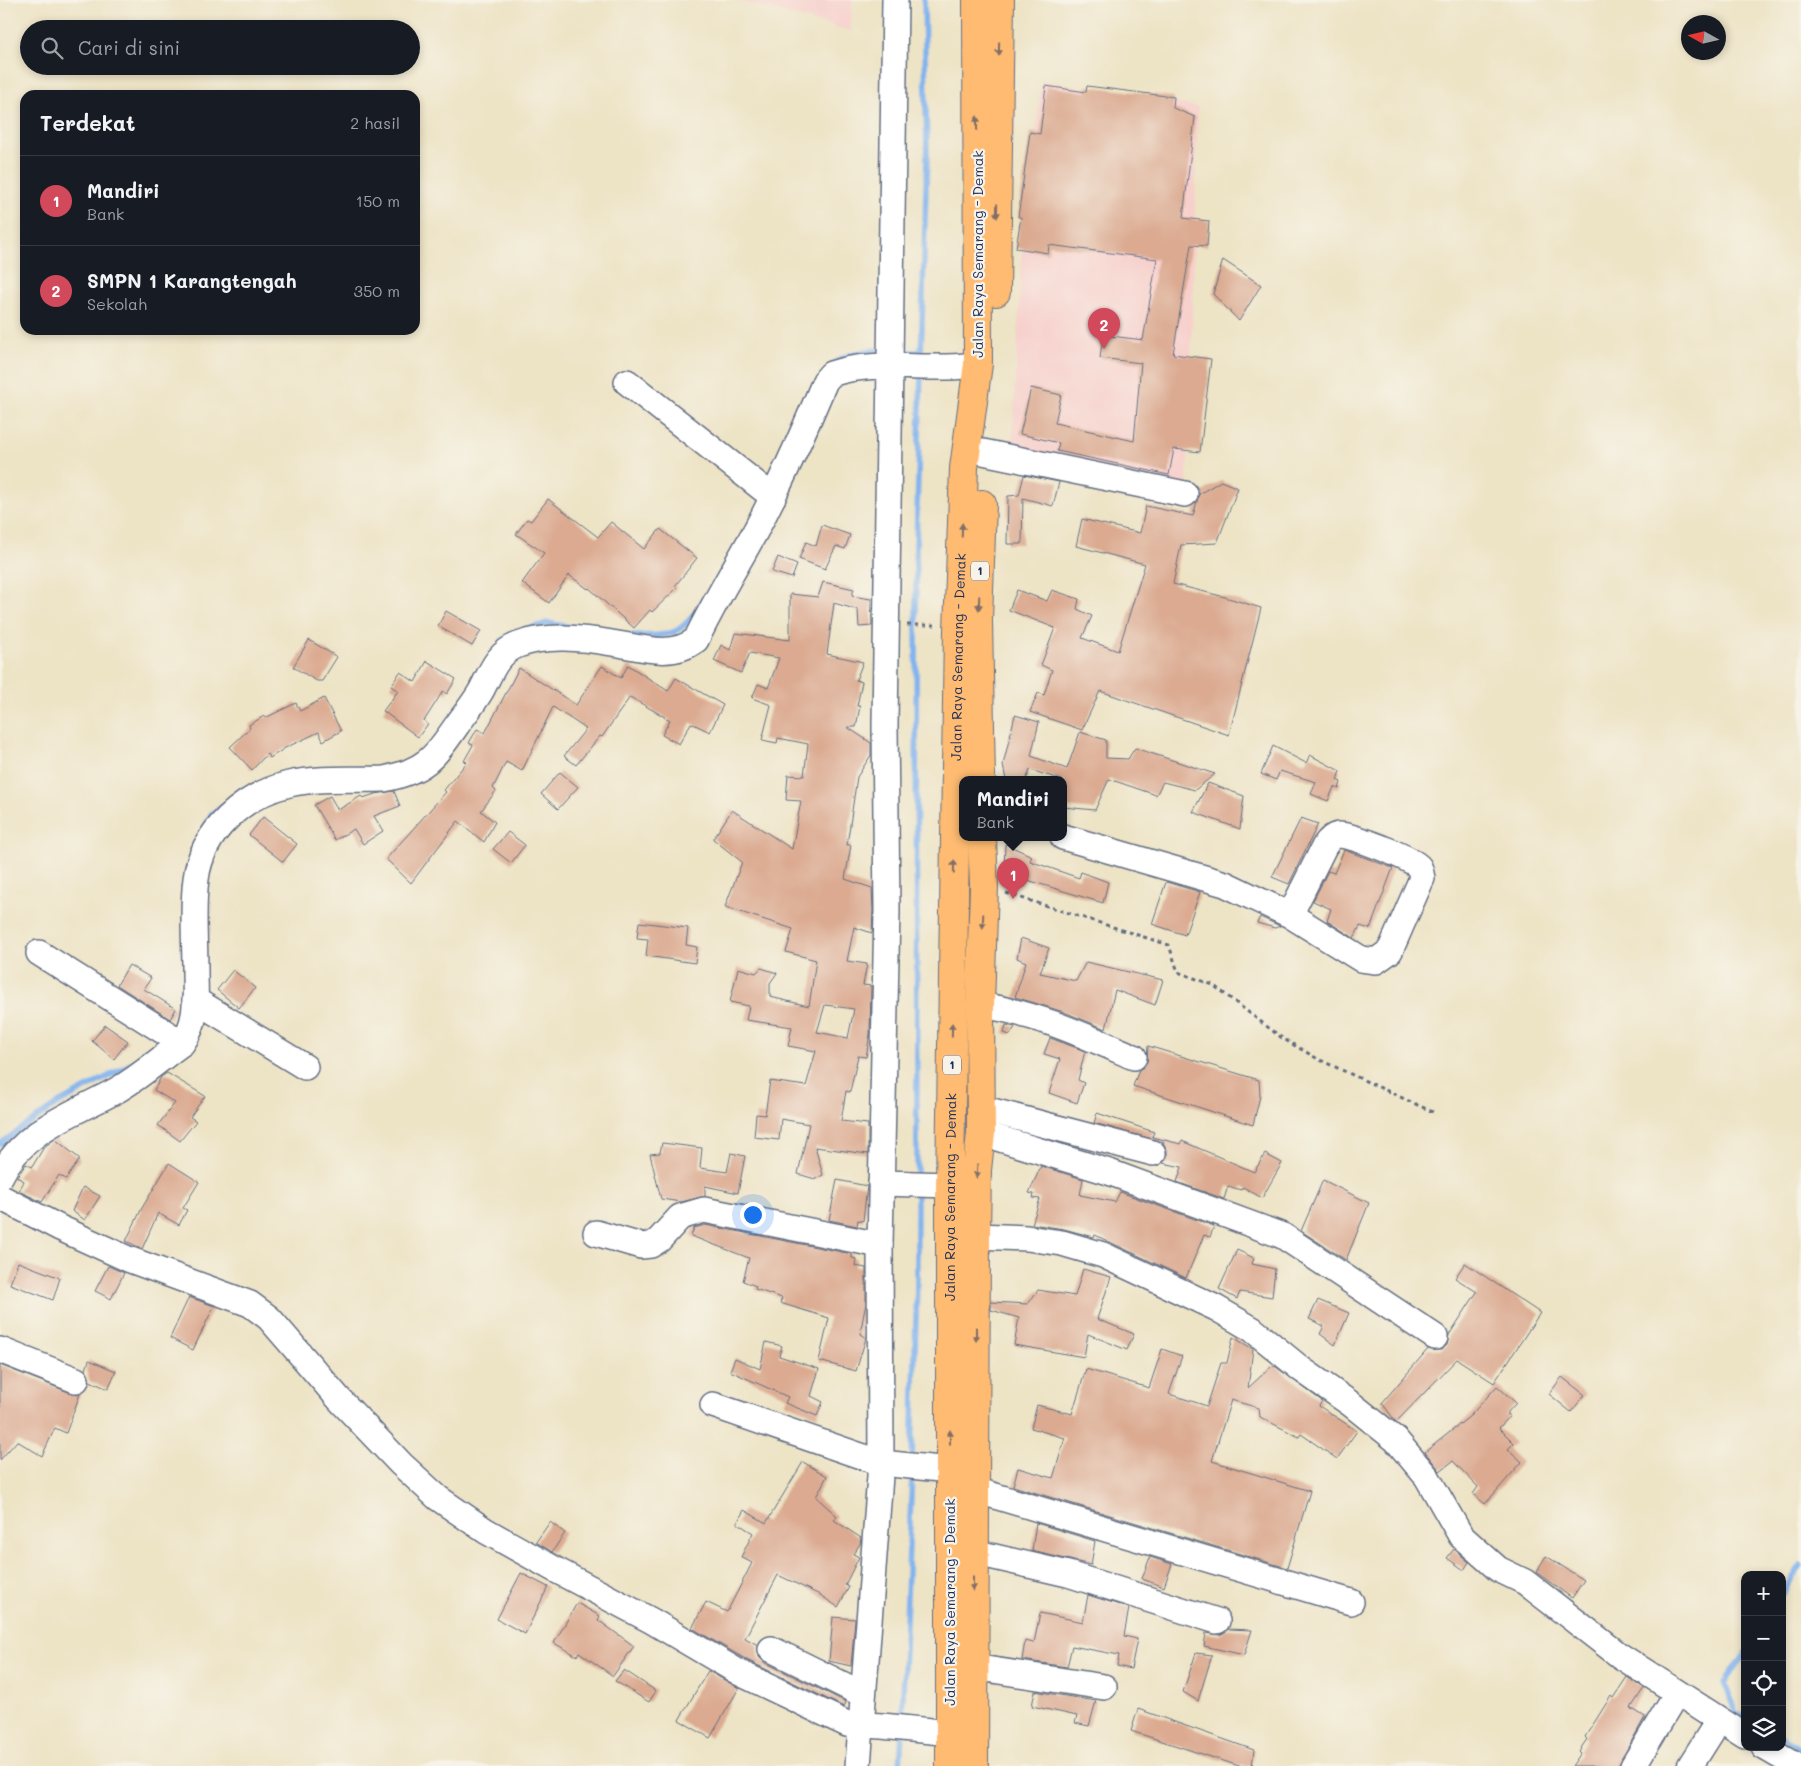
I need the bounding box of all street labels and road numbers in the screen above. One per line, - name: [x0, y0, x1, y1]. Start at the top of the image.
- street label: Jalan Raya Semarang - Demak: [968, 150, 987, 358]
- street label: Jalan Raya Semarang - Demak: [946, 553, 970, 761]
- road number: 1: [971, 562, 989, 580]
- road number: 1: [943, 1056, 961, 1074]
- street label: Jalan Raya Semarang - Demak: [940, 1093, 960, 1301]
- street label: Jalan Raya Semarang - Demak: [940, 1498, 959, 1706]

